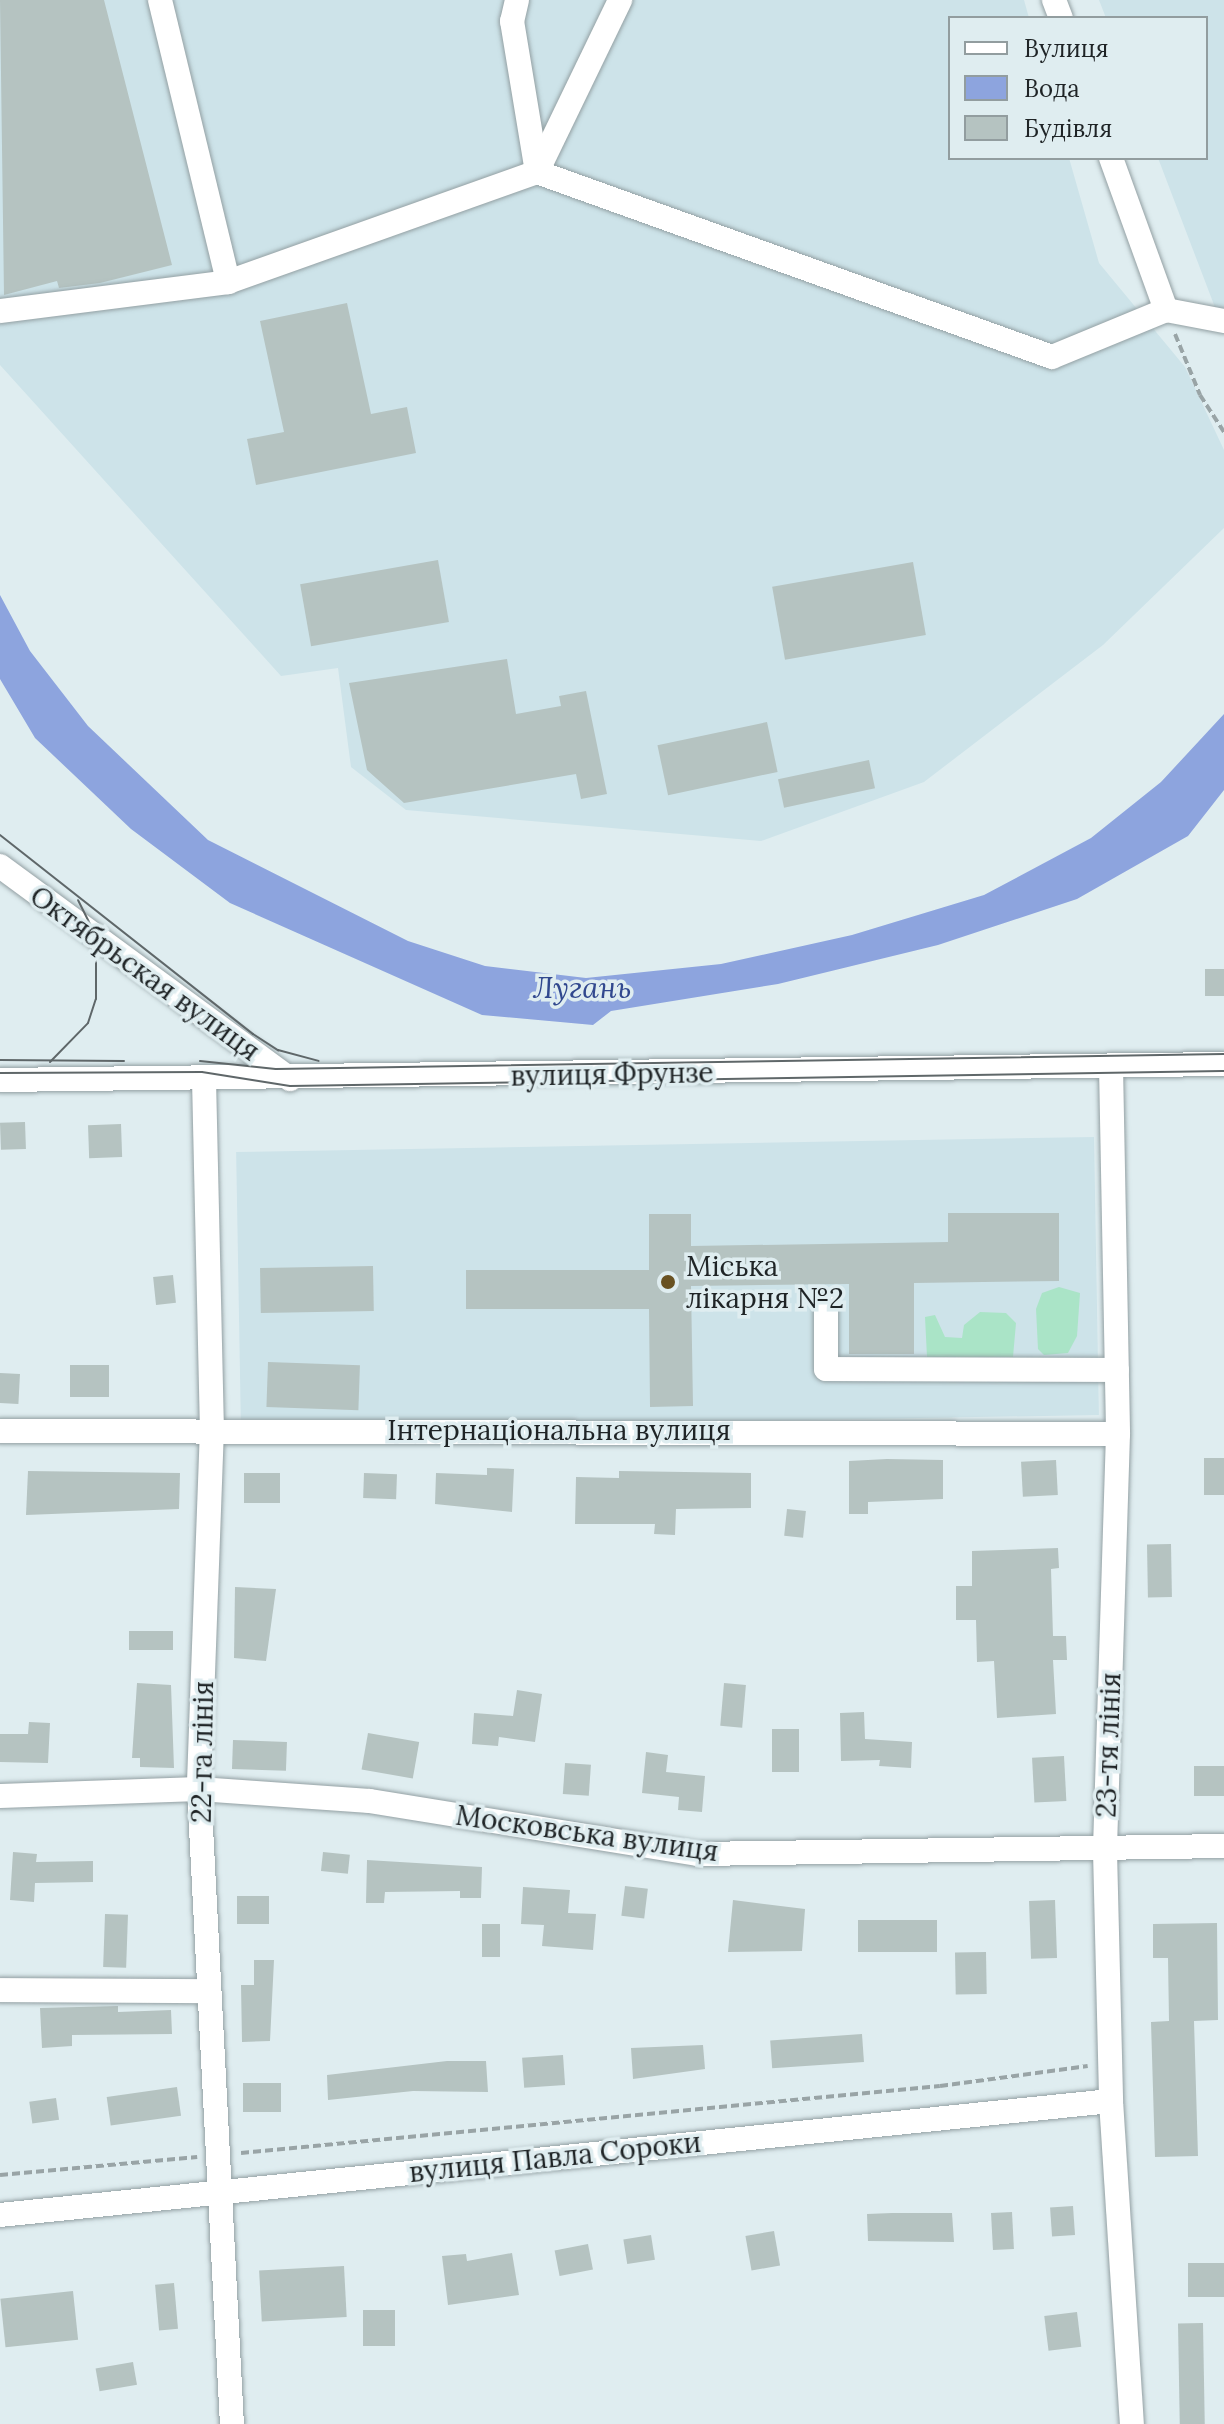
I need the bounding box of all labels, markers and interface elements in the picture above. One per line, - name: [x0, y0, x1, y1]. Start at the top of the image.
- legend: [948, 16, 1208, 160]
- text: Вулиця: [1024, 33, 1109, 64]
- text: Вода: [1024, 73, 1080, 104]
- text: Будівля: [1024, 113, 1112, 144]
- street label: Октябрьская вулиця: [24, 878, 266, 1068]
- water label: Лугань: [533, 969, 631, 1005]
- street label: вулиця Фрунзе: [510, 1055, 714, 1093]
- place label: Міська лікарня №2: [686, 1249, 844, 1315]
- marker: Міська лікарня №2: [657, 1271, 679, 1293]
- street label: Інтернаціональна вулиця: [387, 1413, 731, 1447]
- street label: 23-тя лінія: [1089, 1672, 1127, 1818]
- street label: 22-га лінія: [184, 1681, 220, 1823]
- street label: Московська вулиця: [454, 1798, 720, 1868]
- street label: вулиця Павла Сороки: [407, 2125, 703, 2189]

